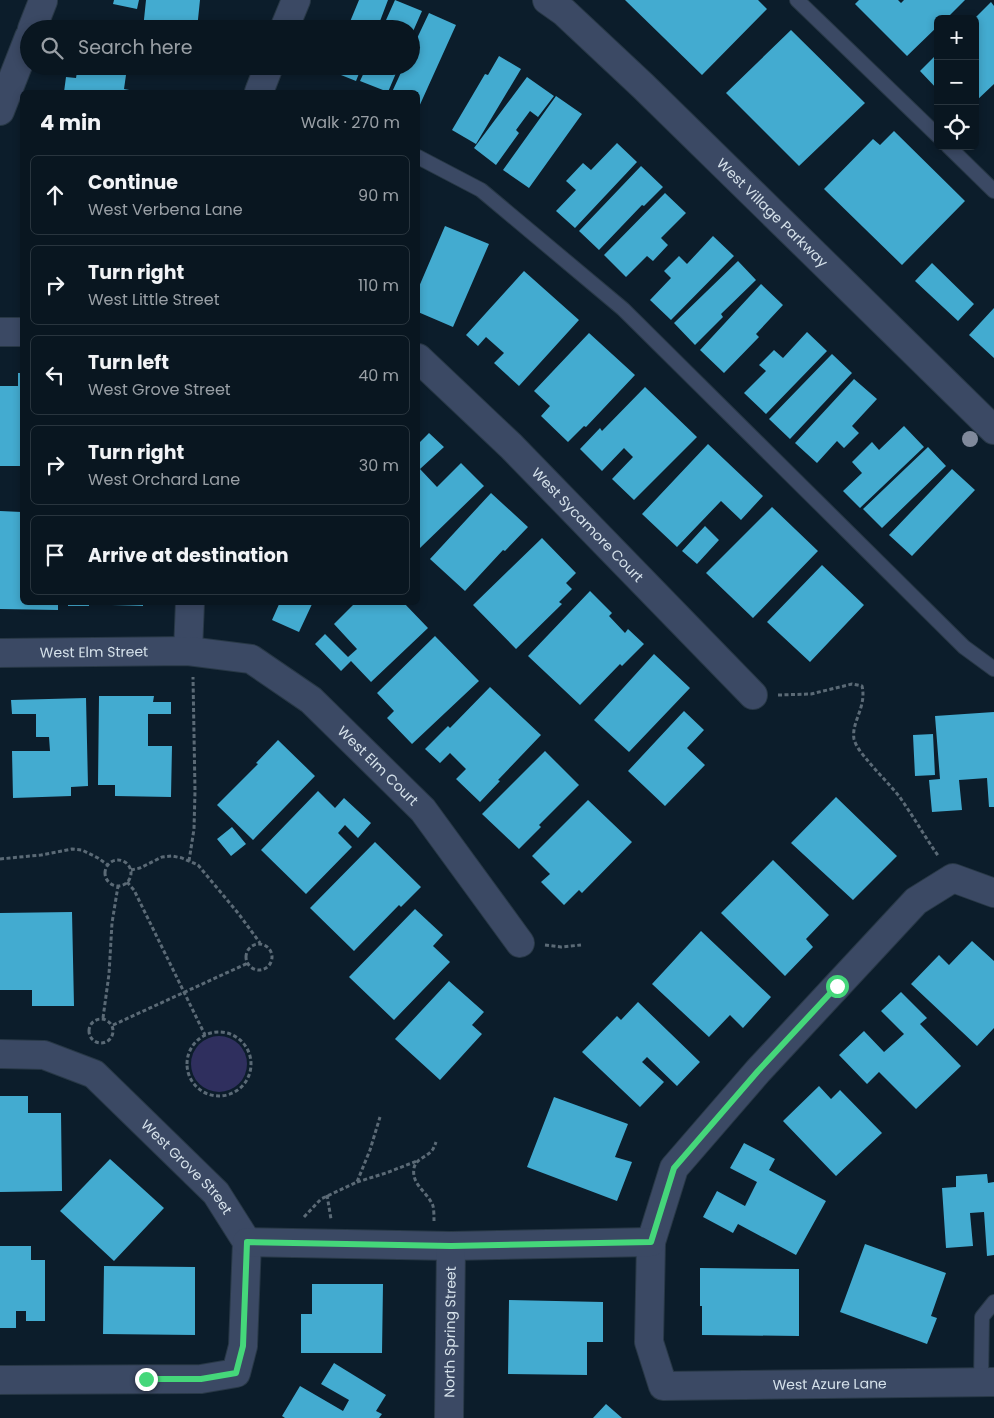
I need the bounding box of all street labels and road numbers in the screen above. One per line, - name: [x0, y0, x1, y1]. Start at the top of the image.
- street label: West Village Parkway: [712, 154, 832, 272]
- street label: West Sycamore Court: [527, 463, 648, 587]
- street label: West Elm Street: [40, 641, 148, 663]
- street label: West Elm Court: [333, 721, 423, 810]
- street label: West Grove Street: [136, 1115, 237, 1218]
- street label: North Spring Street: [439, 1266, 461, 1398]
- street label: West Azure Lane: [772, 1373, 887, 1395]

